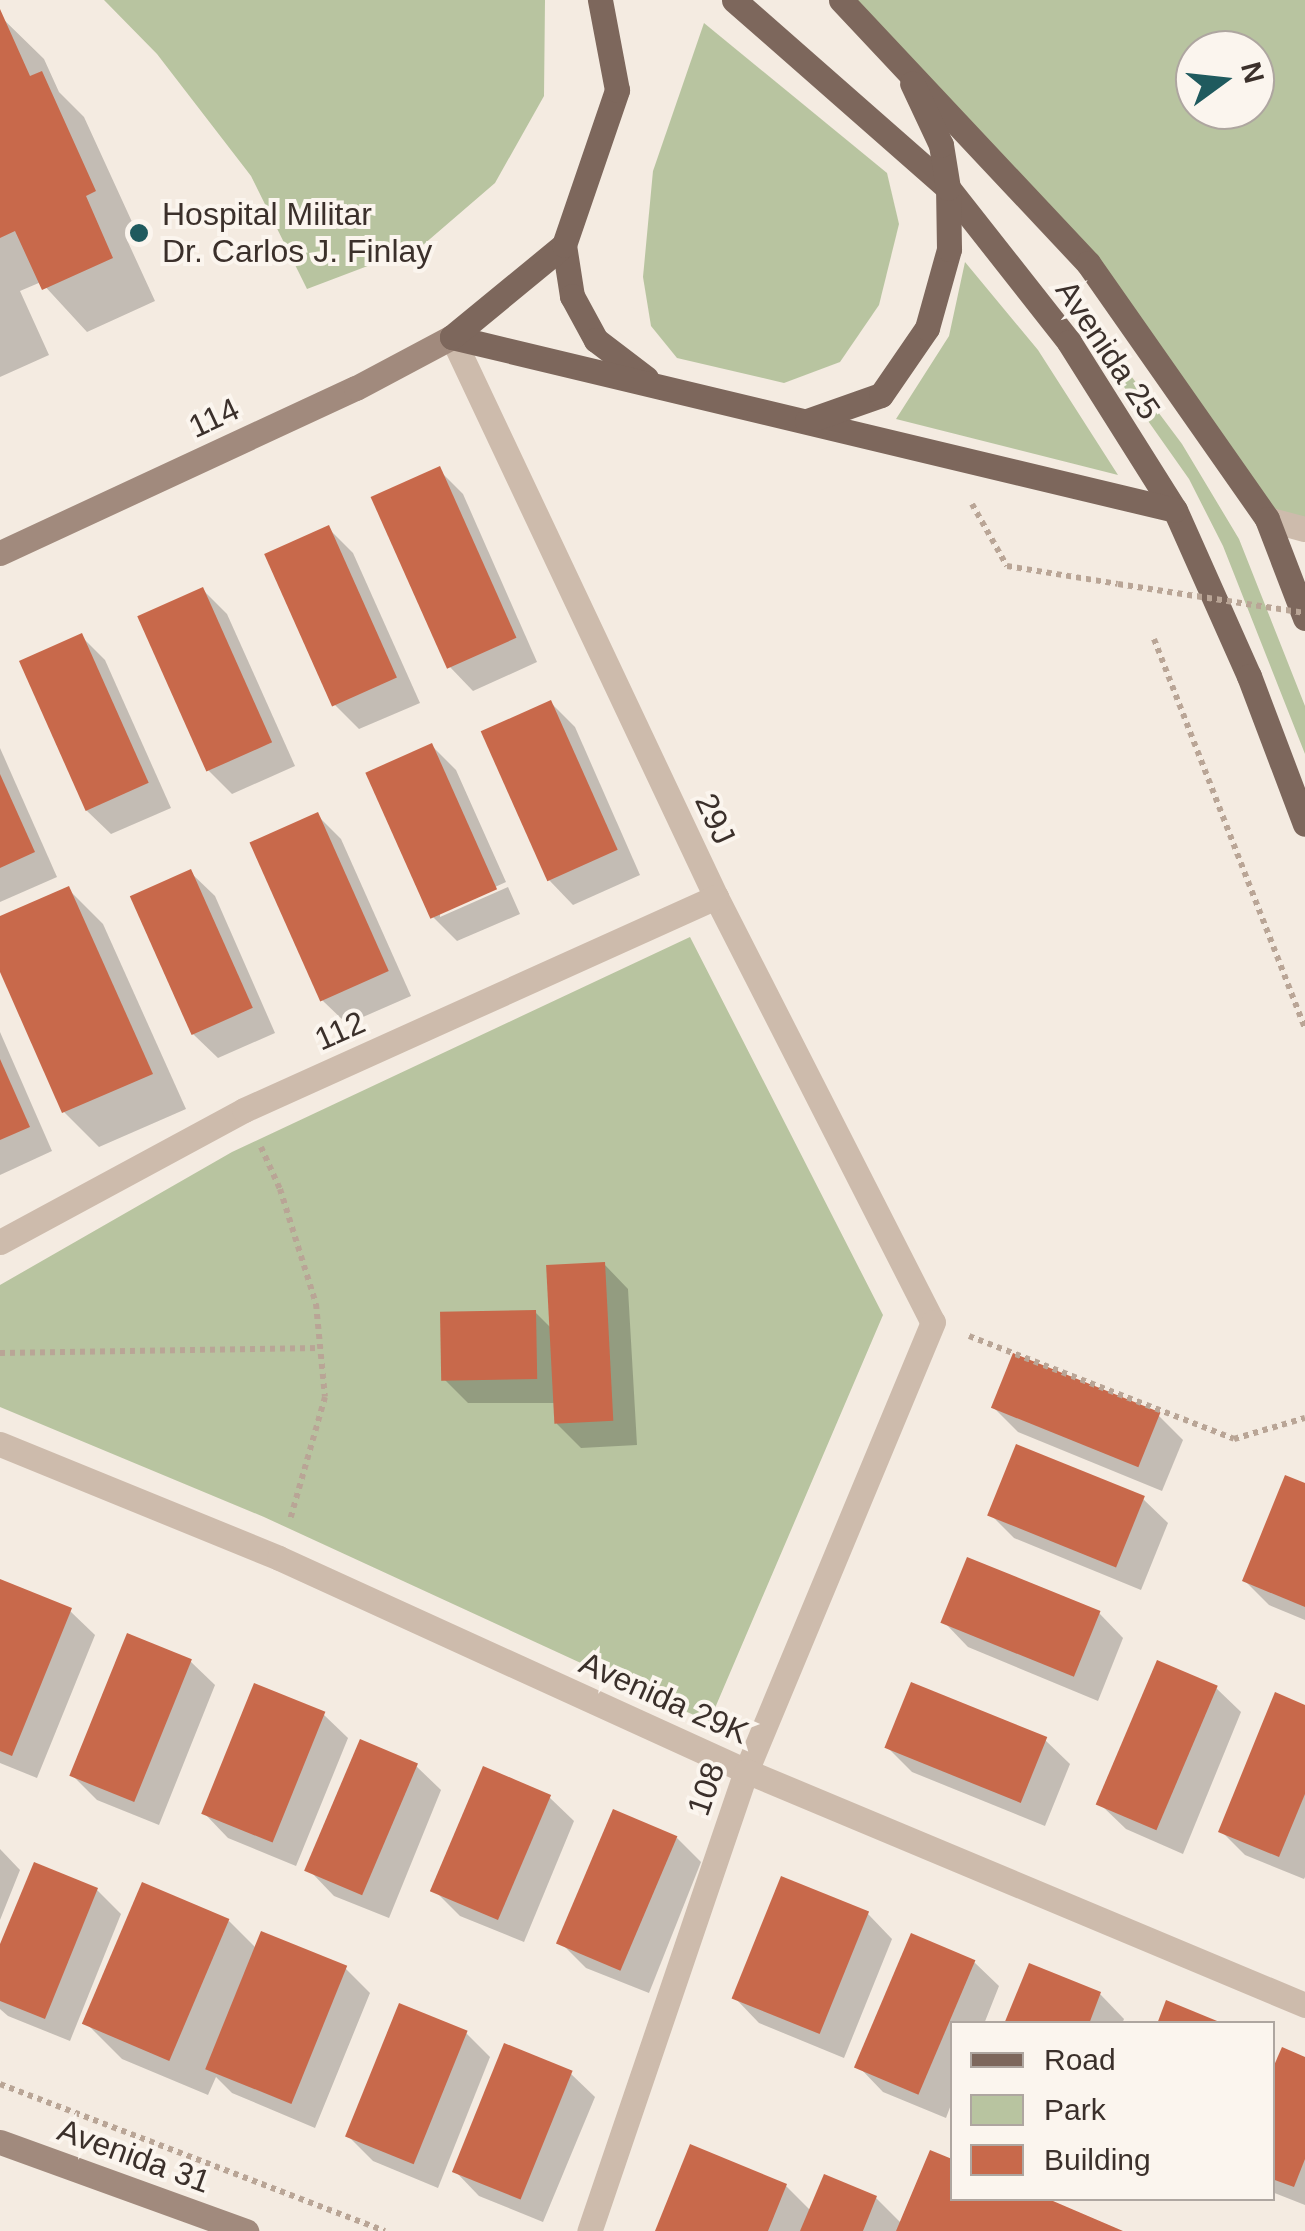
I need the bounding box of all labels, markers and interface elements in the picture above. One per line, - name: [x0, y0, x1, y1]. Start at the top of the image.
- north arrow: [1175, 30, 1275, 130]
- text: N: [1235, 59, 1270, 86]
- place label: Hospital Militar Dr. Carlos J. Finlay: [162, 196, 432, 271]
- marker: Hospital Militar Dr. Carlos J. Finlay: [126, 220, 152, 246]
- street label: Avenida 25: [1047, 273, 1169, 427]
- street label: 114: [183, 390, 245, 446]
- street label: 29J: [687, 788, 743, 850]
- street label: 112: [309, 1003, 371, 1059]
- street label: Avenida 29K: [574, 1644, 754, 1752]
- street label: 108: [679, 1758, 733, 1820]
- legend: [950, 2021, 1275, 2201]
- text: Road: [1044, 2043, 1116, 2076]
- text: Park: [1044, 2093, 1106, 2126]
- street label: Avenida 31: [52, 2111, 216, 2201]
- text: Building: [1044, 2143, 1151, 2176]

